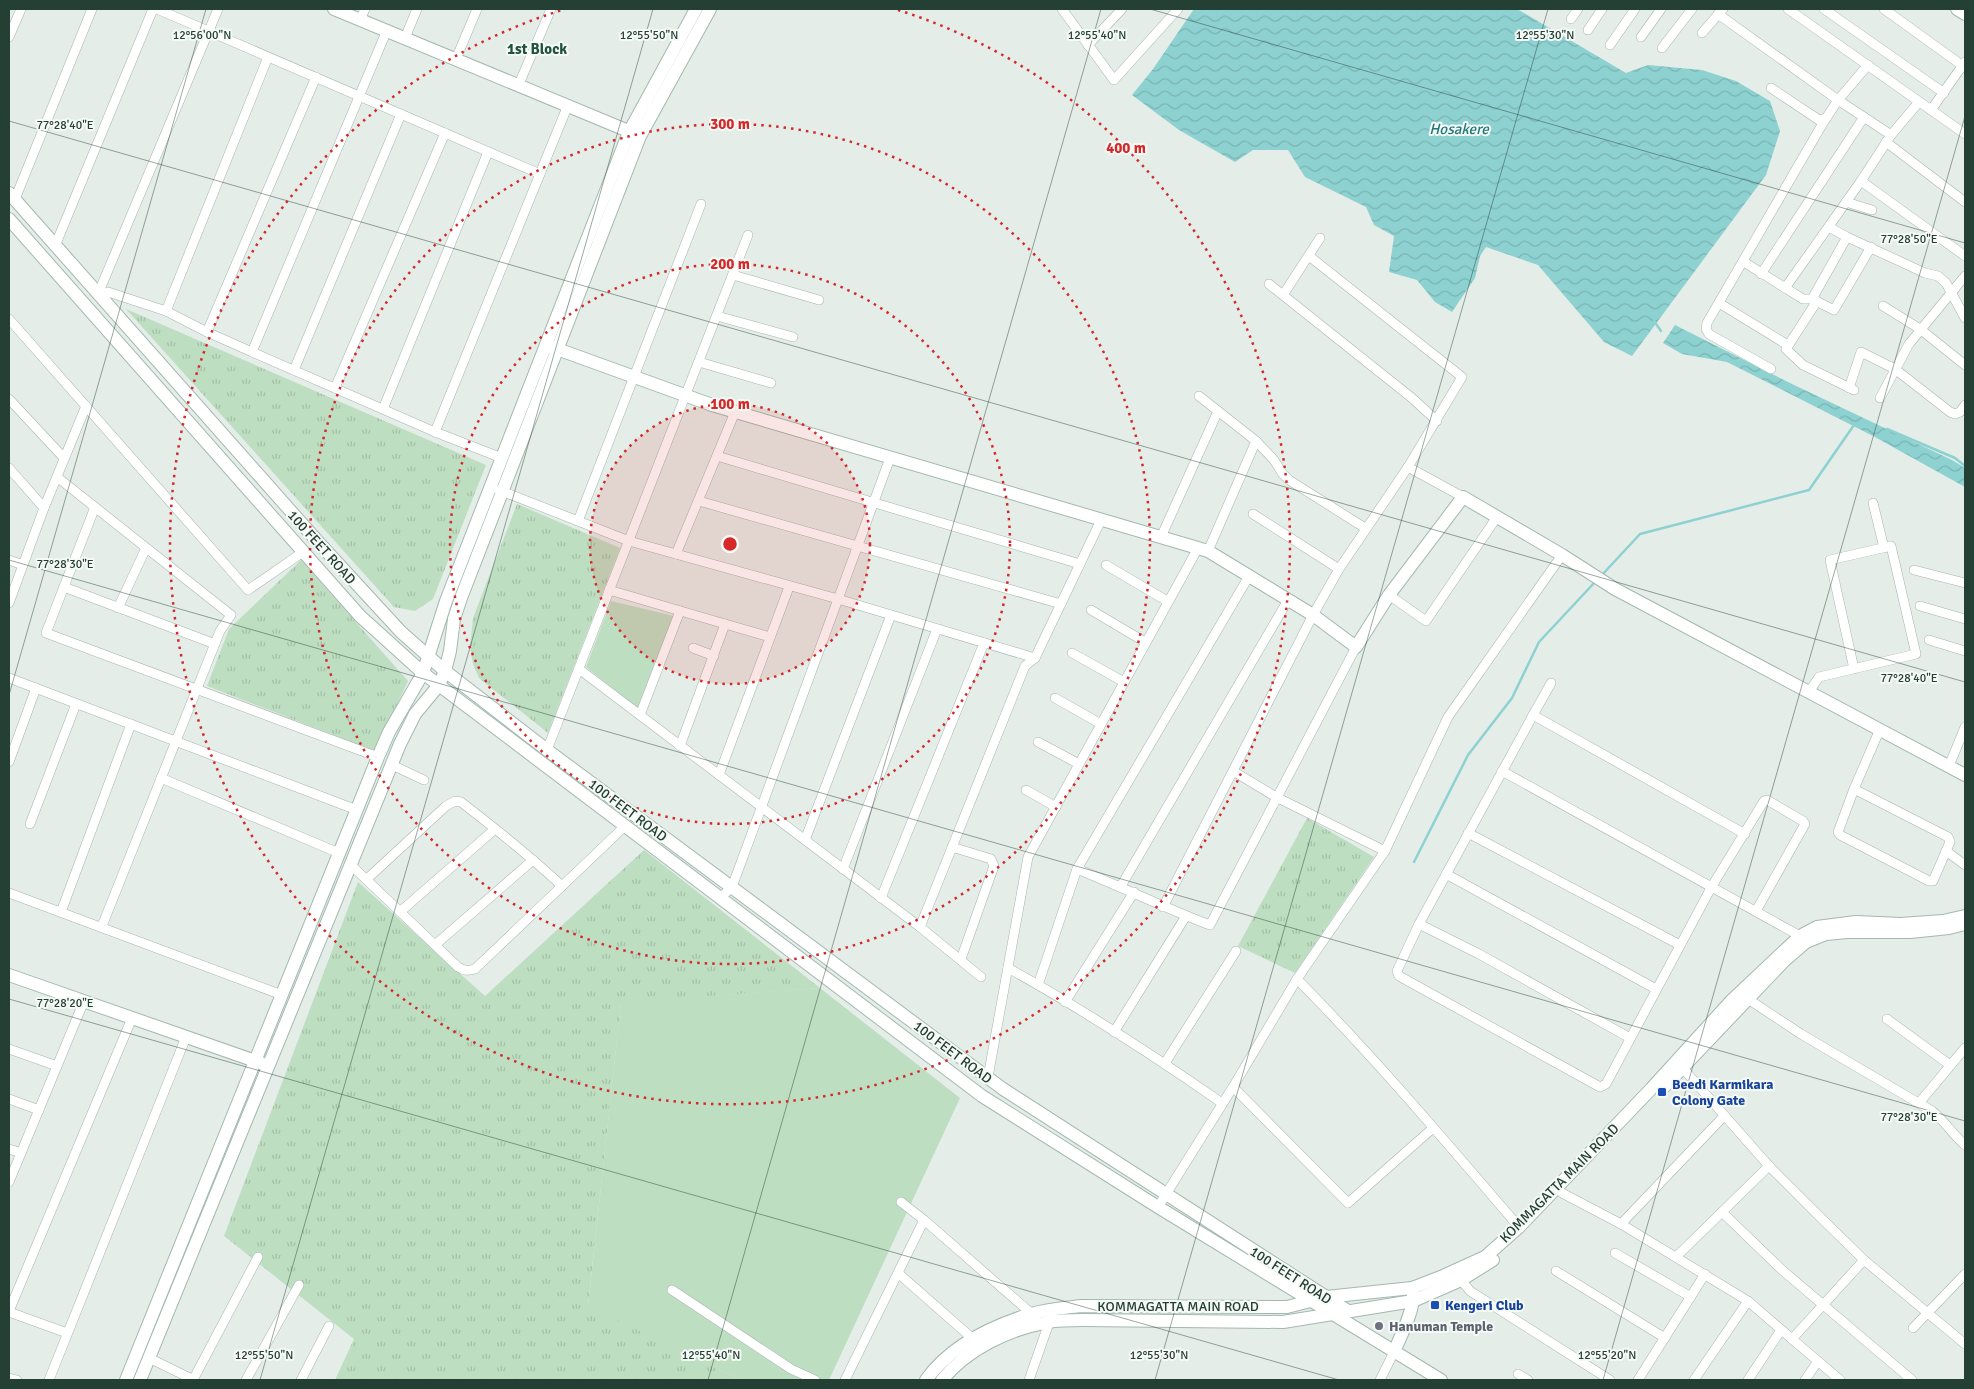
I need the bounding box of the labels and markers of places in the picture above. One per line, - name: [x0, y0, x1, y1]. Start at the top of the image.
- centre of rings: [721, 535, 739, 553]
- place label: Beedi Karmikara Colony Gate: [1672, 1076, 1773, 1109]
- marker: Beedi Karmikara Colony Gate: [1656, 1086, 1668, 1098]
- place label: Kengeri Club: [1445, 1297, 1524, 1314]
- marker: Kengeri Club: [1429, 1299, 1441, 1311]
- place label: Hanuman Temple: [1389, 1318, 1493, 1335]
- marker: Hanuman Temple: [1373, 1320, 1385, 1332]

